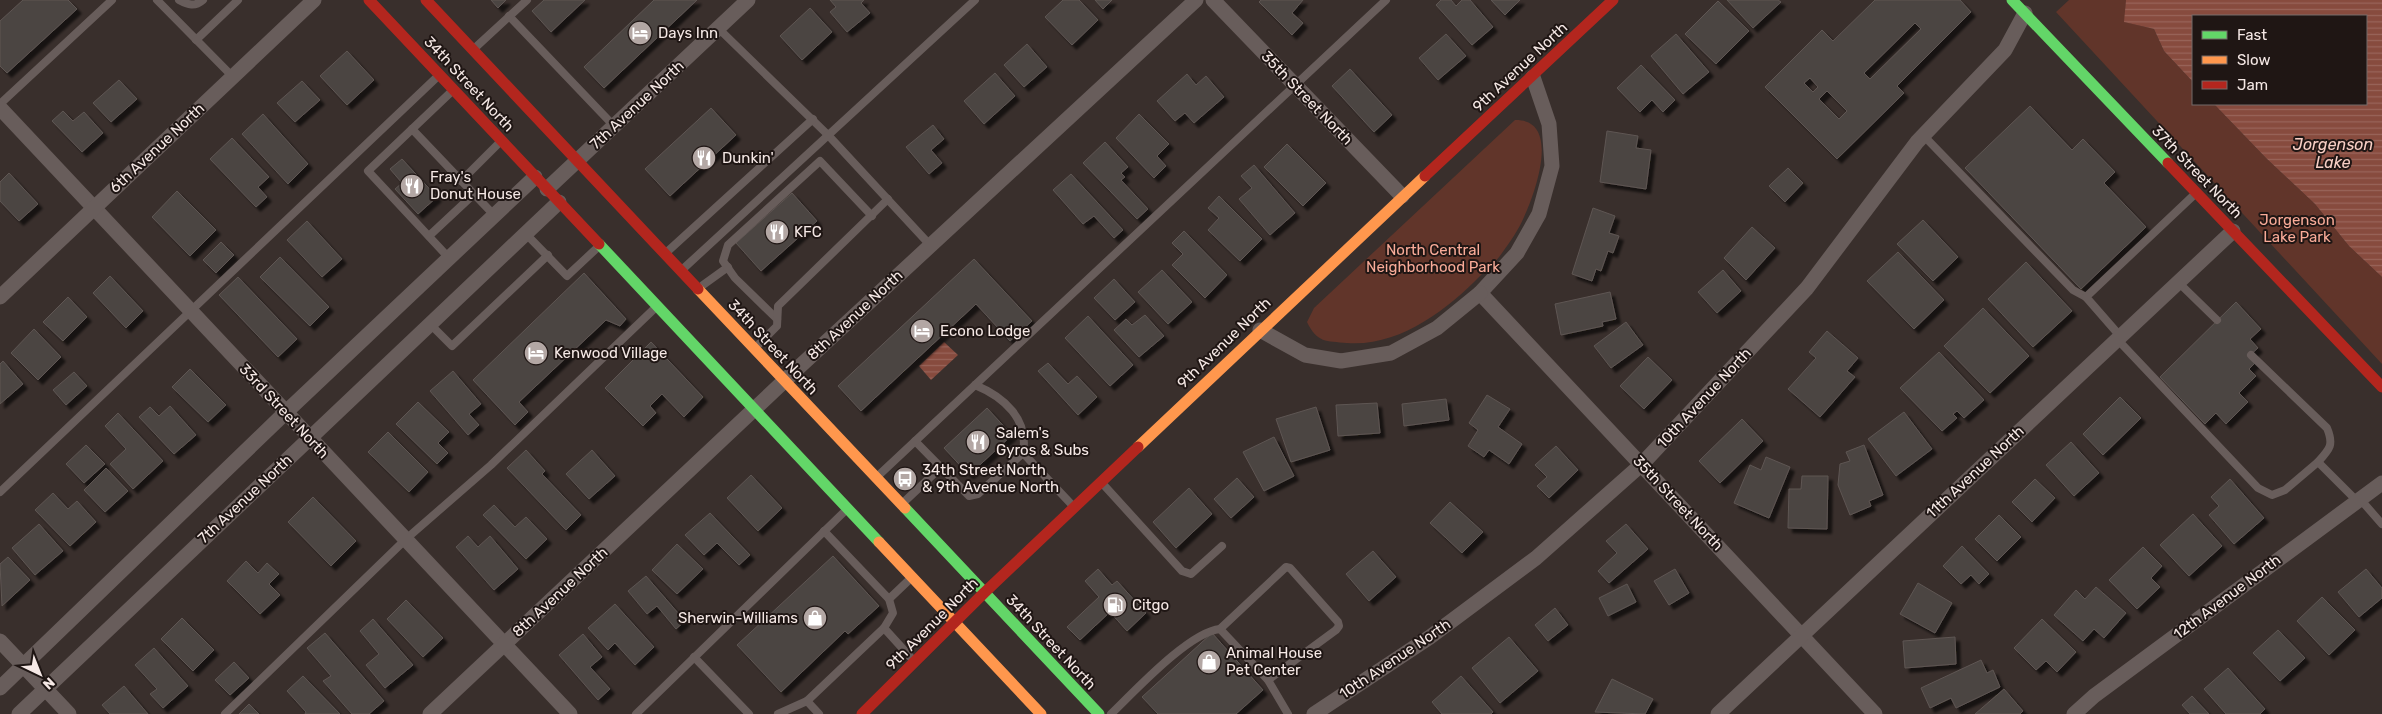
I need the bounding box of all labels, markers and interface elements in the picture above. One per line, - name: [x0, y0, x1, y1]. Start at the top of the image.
- legend: [2192, 15, 2367, 105]
- street label: 9th Avenue North: [1469, 18, 1571, 116]
- hotel icon: Days Inn: [627, 20, 653, 46]
- place label: Days Inn: [658, 24, 718, 42]
- text: Fast: [2237, 26, 2267, 44]
- street label: 34th Street North: [420, 33, 518, 135]
- street label: 35th Street North: [1258, 47, 1356, 149]
- text: Slow: [2237, 51, 2270, 69]
- street label: 7th Avenue North: [586, 57, 688, 153]
- text: Jam: [2237, 76, 2268, 94]
- street label: 6th Avenue North: [106, 99, 208, 197]
- street label: 37th Street North: [2148, 122, 2246, 222]
- water label: Jorgenson Lake: [2293, 135, 2373, 172]
- restaurant icon: Dunkin': [691, 145, 717, 171]
- place label: Dunkin': [722, 149, 774, 167]
- place label: Fray's Donut House: [430, 168, 521, 203]
- restaurant icon: Fray's Donut House: [399, 173, 425, 199]
- park label: Jorgenson Lake Park: [2259, 211, 2335, 246]
- restaurant icon: KFC: [764, 219, 790, 245]
- place label: KFC: [794, 223, 822, 241]
- park label: North Central Neighborhood Park: [1366, 241, 1500, 276]
- street label: 8th Avenue North: [804, 266, 906, 364]
- street label: 9th Avenue North: [1173, 294, 1275, 392]
- street label: 34th Street North: [724, 296, 822, 398]
- hotel icon: Econo Lodge: [909, 318, 935, 344]
- place label: Econo Lodge: [940, 322, 1030, 340]
- hotel icon: Kenwood Village: [523, 340, 549, 366]
- place label: Kenwood Village: [554, 344, 668, 362]
- street label: 10th Avenue North: [1653, 344, 1755, 452]
- street label: 33rd Street North: [235, 360, 333, 462]
- street label: 11th Avenue North: [1922, 422, 2028, 522]
- place label: Salem's Gyros & Subs: [996, 424, 1089, 459]
- restaurant icon: Salem's Gyros & Subs: [965, 429, 991, 455]
- street label: 7th Avenue North: [194, 451, 296, 547]
- street label: 35th Street North: [1629, 452, 1727, 554]
- place label: 34th Street North & 9th Avenue North: [922, 461, 1059, 496]
- bus stop icon: 34th Street North & 9th Avenue North: [892, 466, 918, 492]
- street label: 8th Avenue North: [509, 543, 611, 641]
- street label: 12th Avenue North: [2170, 551, 2284, 643]
- street label: 9th Avenue North: [882, 574, 982, 674]
- street label: 34th Street North: [1002, 591, 1100, 693]
- fuel station icon: Citgo: [1102, 592, 1128, 618]
- place label: Citgo: [1132, 596, 1169, 614]
- shop icon: Sherwin-Williams: [802, 605, 828, 631]
- place label: Sherwin-Williams: [678, 609, 798, 627]
- street label: 10th Avenue North: [1336, 615, 1454, 703]
- place label: Animal House Pet Center: [1226, 644, 1322, 679]
- north arrow: [15, 649, 65, 699]
- shop icon: Animal House Pet Center: [1196, 649, 1222, 675]
- text: N: [39, 673, 58, 693]

